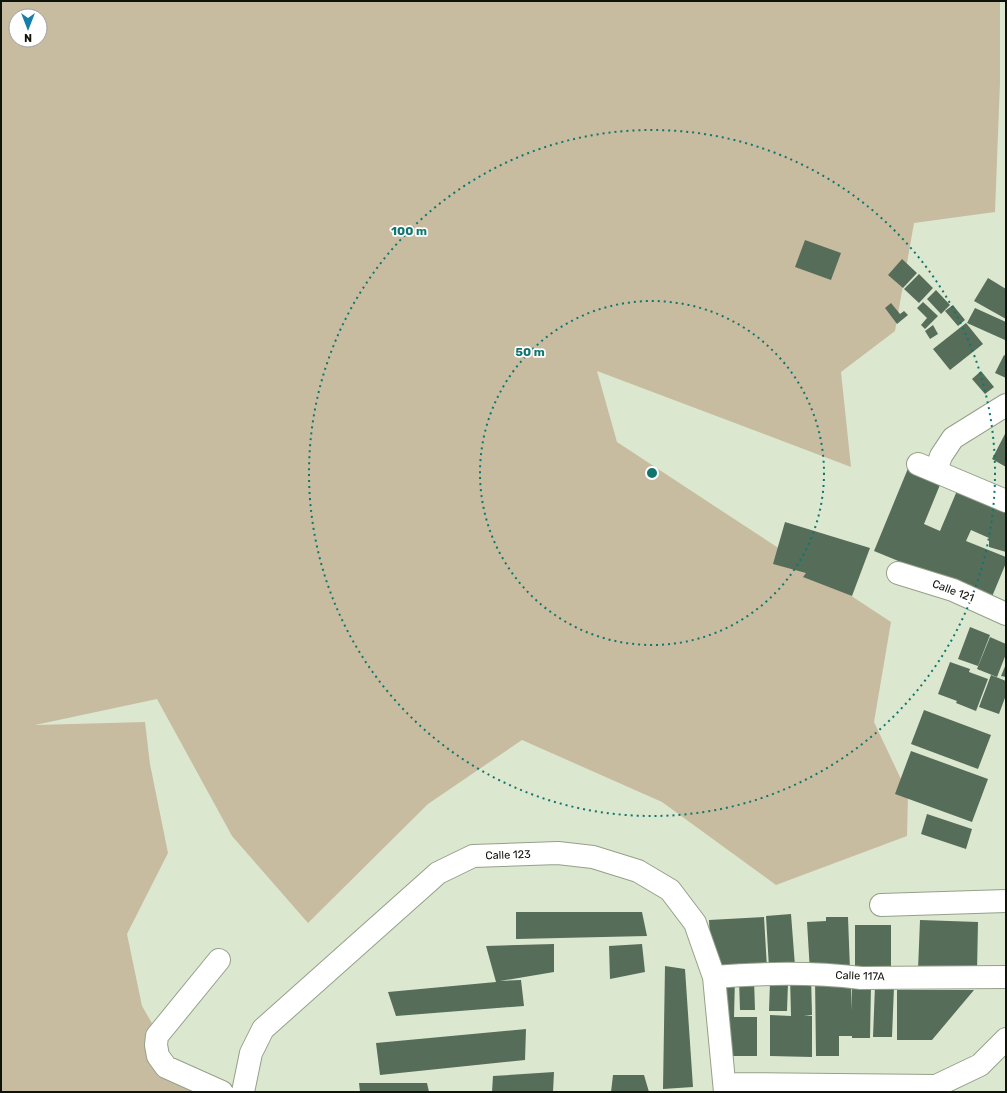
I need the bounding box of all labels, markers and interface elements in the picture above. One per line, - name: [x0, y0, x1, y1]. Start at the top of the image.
- north arrow: [8, 8, 48, 48]
- text: N: [24, 31, 32, 44]
- text: 100 m: [391, 224, 427, 238]
- text: 50 m: [515, 345, 545, 359]
- centre of rings: [645, 466, 659, 480]
- street label: Calle 121: [930, 577, 976, 605]
- street label: Calle 123: [485, 848, 531, 862]
- street label: Calle 117A: [835, 969, 886, 983]

